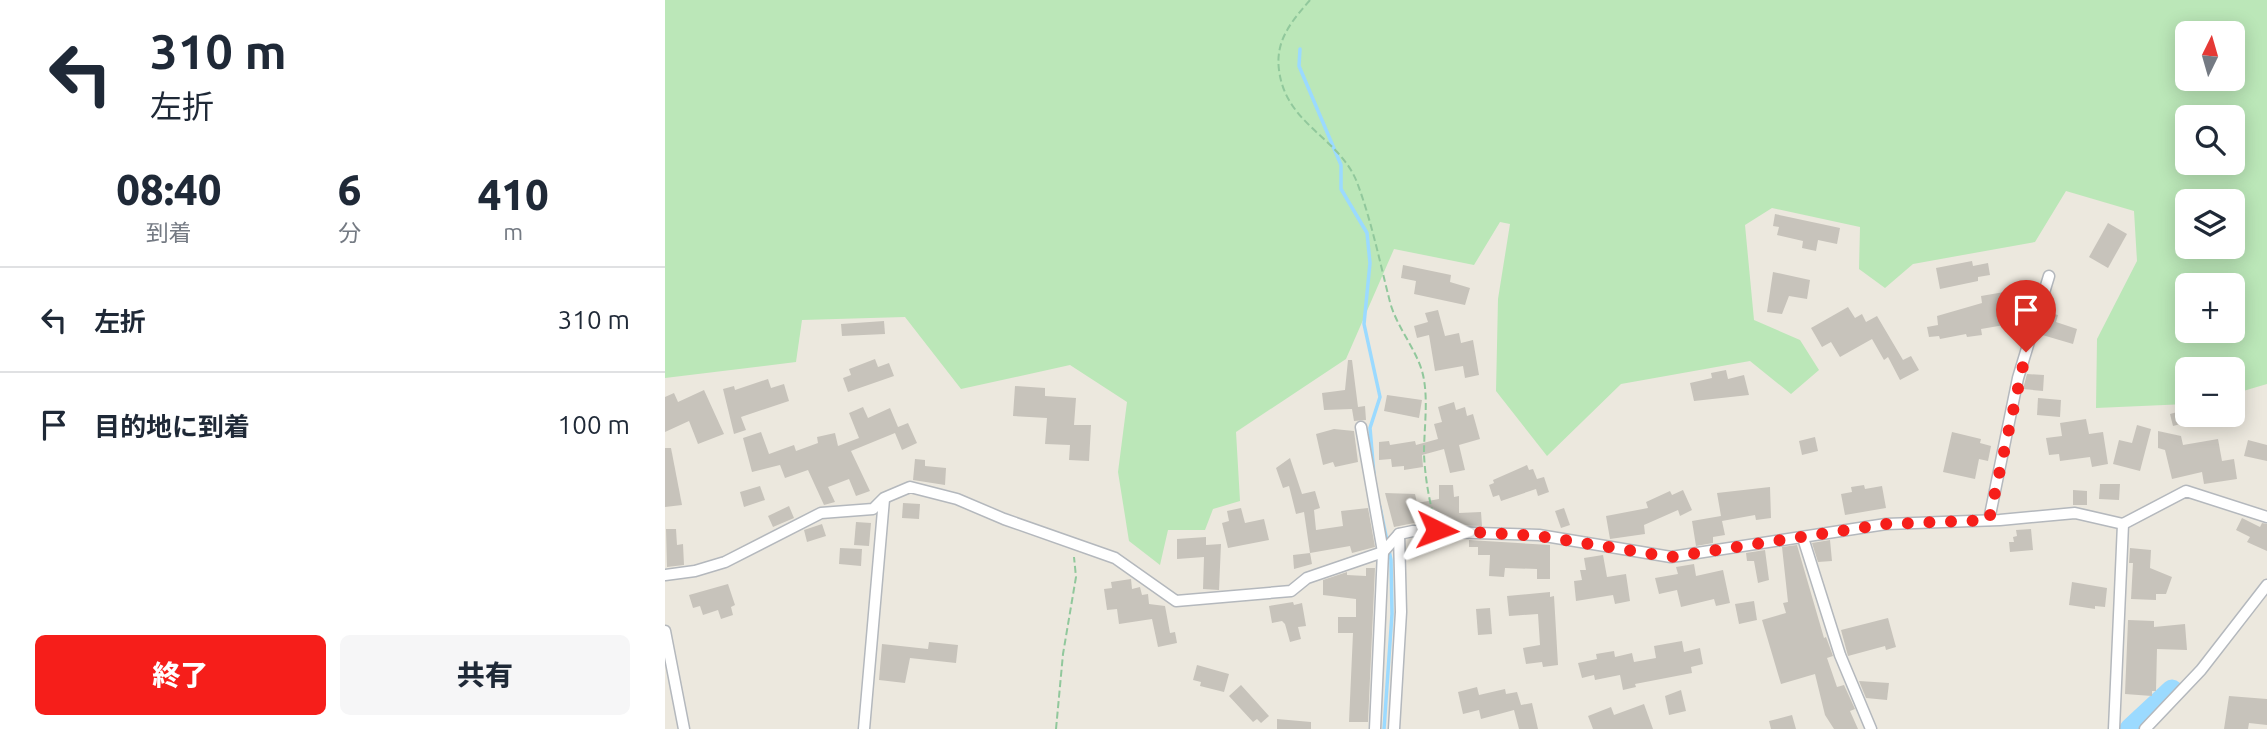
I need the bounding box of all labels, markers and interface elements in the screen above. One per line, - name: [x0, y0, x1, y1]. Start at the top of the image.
- north arrow: [2175, 21, 2245, 91]
- map controls: [2175, 21, 2245, 427]
- text: 310 m: [150, 23, 287, 78]
- icon: left: [35, 28, 126, 119]
- text: 左折: [150, 88, 214, 124]
- button: search: [2175, 105, 2245, 175]
- text: 08:40: [116, 166, 221, 213]
- text: 6: [338, 166, 361, 213]
- text: 410: [478, 171, 549, 218]
- button: layers: [2175, 189, 2245, 259]
- text: m: [503, 219, 523, 244]
- text: 到着: [146, 220, 192, 245]
- text: 分: [338, 220, 361, 245]
- button: +: [2175, 273, 2245, 343]
- pin: [1996, 280, 2056, 352]
- icon: arrive: [2007, 291, 2045, 329]
- icon: left: [35, 301, 73, 339]
- text: 310 m: [558, 305, 630, 334]
- text: 左折: [94, 307, 146, 336]
- button: −: [2175, 357, 2245, 427]
- icon: arrive: [35, 406, 73, 444]
- text: 100 m: [558, 410, 630, 439]
- text: 目的地に到着: [94, 412, 250, 441]
- position arrow: [1400, 493, 1474, 567]
- button: 終了: [35, 635, 326, 715]
- button: 共有: [340, 635, 630, 715]

